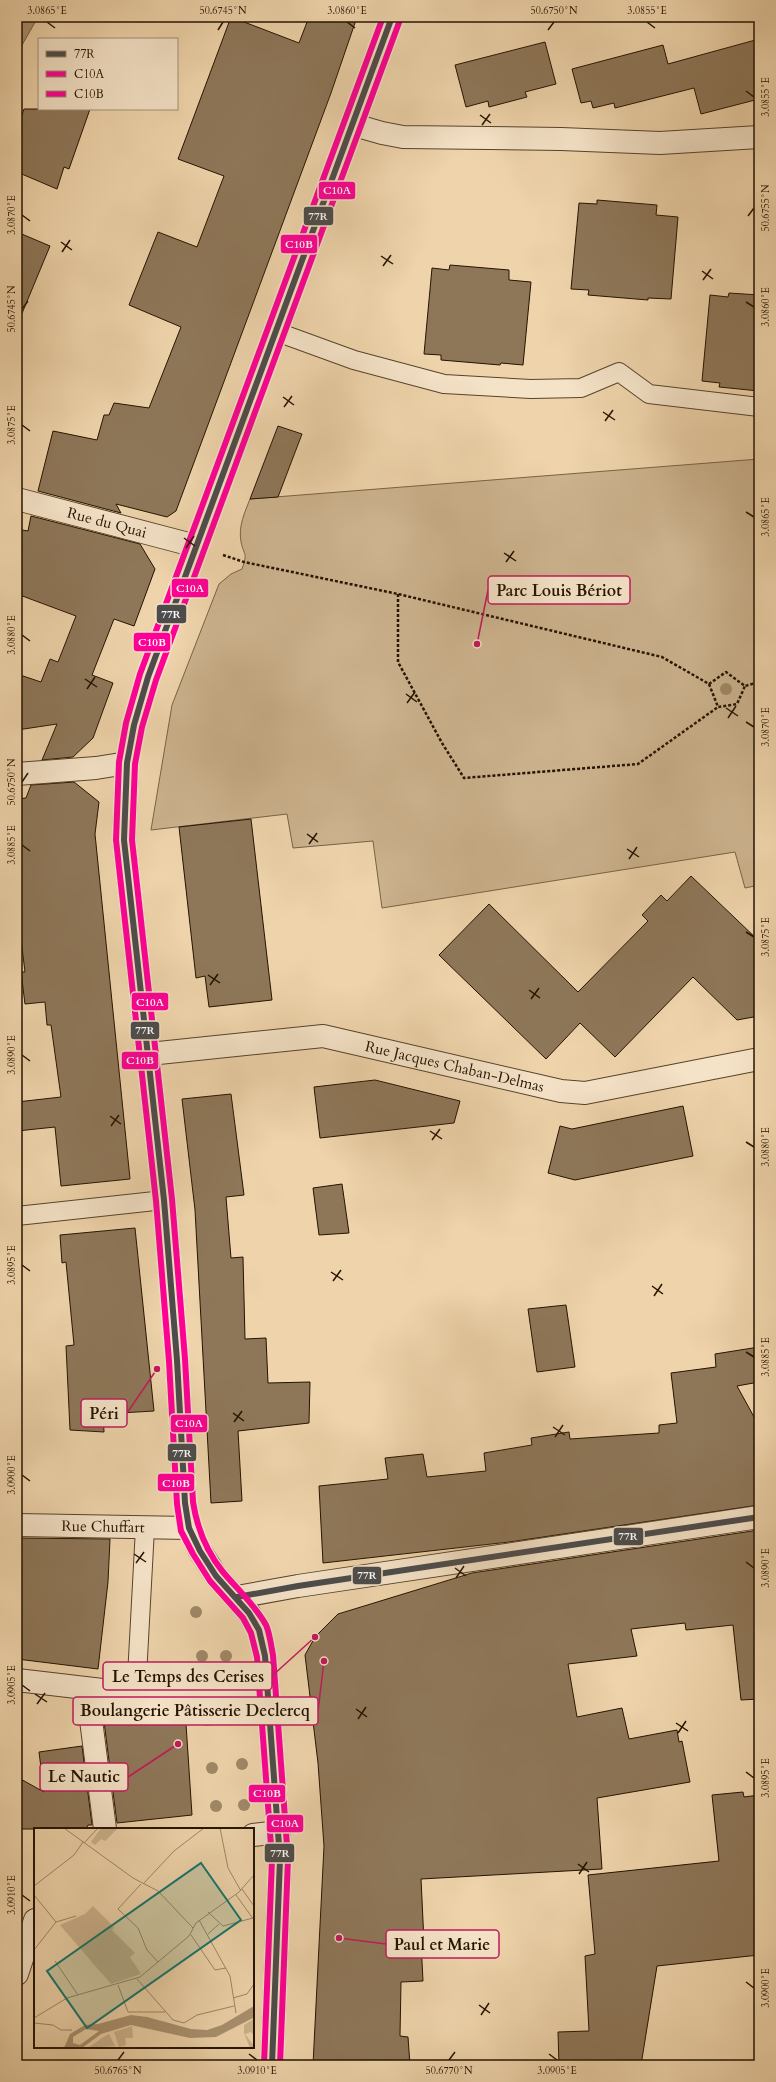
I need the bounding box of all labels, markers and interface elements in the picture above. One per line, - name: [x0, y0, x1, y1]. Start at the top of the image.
- text: 3.0865°E: [27, 4, 67, 18]
- text: 50.6745°N: [200, 4, 247, 18]
- text: 3.0860°E: [327, 4, 367, 18]
- text: 50.6750°N: [531, 4, 578, 18]
- text: 3.0855°E: [627, 4, 667, 18]
- legend: [38, 38, 178, 110]
- text: 77R: [74, 46, 95, 62]
- text: C10A: [74, 66, 104, 82]
- text: 3.0855°E: [759, 77, 773, 117]
- text: C10B: [74, 86, 104, 102]
- line badge: C10A: [318, 181, 356, 200]
- text: C10A: [323, 183, 352, 198]
- text: 50.6755°N: [759, 184, 773, 231]
- text: 3.0870°E: [5, 195, 19, 235]
- line badge: 77R: [303, 206, 334, 226]
- text: 77R: [308, 209, 329, 224]
- line badge: C10B: [280, 234, 318, 254]
- text: C10B: [285, 237, 313, 252]
- text: 50.6745°N: [5, 285, 19, 332]
- text: 3.0860°E: [759, 287, 773, 327]
- text: 3.0875°E: [5, 405, 19, 445]
- text: 3.0865°E: [759, 497, 773, 537]
- street label: Rue du Quai: [65, 503, 149, 543]
- callout: Parc Louis Bériot: [488, 576, 630, 604]
- line badge: C10A: [171, 578, 209, 598]
- text: Parc Louis Bériot: [496, 580, 622, 602]
- text: C10A: [176, 581, 205, 596]
- line badge: 77R: [156, 604, 187, 624]
- text: 77R: [161, 607, 182, 622]
- text: 3.0880°E: [5, 615, 19, 655]
- line badge: C10B: [133, 632, 171, 652]
- text: C10B: [138, 635, 166, 650]
- text: 3.0870°E: [759, 707, 773, 747]
- text: 50.6750°N: [5, 758, 19, 805]
- text: 3.0885°E: [5, 825, 19, 865]
- text: 3.0875°E: [759, 917, 773, 957]
- line badge: C10A: [131, 992, 169, 1011]
- text: C10A: [136, 995, 165, 1010]
- line badge: 77R: [130, 1021, 160, 1040]
- text: 77R: [135, 1023, 156, 1038]
- text: 3.0890°E: [5, 1035, 19, 1075]
- street label: Rue Jacques Chaban-Delmas: [363, 1036, 546, 1097]
- line badge: C10B: [121, 1051, 159, 1070]
- text: C10B: [126, 1053, 154, 1068]
- text: 3.0880°E: [759, 1127, 773, 1167]
- text: 3.0895°E: [5, 1245, 19, 1285]
- text: 3.0885°E: [759, 1337, 773, 1377]
- callout: Péri: [81, 1399, 127, 1427]
- text: Péri: [89, 1403, 119, 1425]
- line badge: C10A: [170, 1414, 208, 1433]
- text: C10A: [175, 1416, 204, 1431]
- line badge: 77R: [167, 1443, 197, 1462]
- text: 77R: [172, 1446, 193, 1461]
- text: 3.0900°E: [5, 1455, 19, 1495]
- line badge: C10B: [157, 1473, 195, 1492]
- text: C10B: [162, 1476, 190, 1491]
- street label: Rue Chuffart: [61, 1516, 145, 1537]
- line badge: 77R: [613, 1527, 644, 1546]
- text: 77R: [618, 1529, 639, 1544]
- text: 3.0890°E: [759, 1548, 773, 1588]
- line badge: 77R: [352, 1566, 382, 1585]
- text: 77R: [357, 1568, 378, 1583]
- callout: Le Temps des Cerises: [103, 1662, 272, 1690]
- text: 3.0905°E: [5, 1665, 19, 1705]
- text: Le Temps des Cerises: [112, 1666, 264, 1688]
- callout: Boulangerie Pâtisserie Declercq: [73, 1697, 318, 1725]
- text: Boulangerie Pâtisserie Declercq: [80, 1700, 311, 1722]
- text: 3.0895°E: [759, 1758, 773, 1798]
- callout: Le Nautic: [40, 1763, 128, 1791]
- text: Le Nautic: [48, 1766, 120, 1788]
- line badge: C10B: [248, 1784, 286, 1803]
- text: C10B: [253, 1786, 281, 1801]
- line badge: C10A: [266, 1814, 304, 1833]
- text: C10A: [271, 1816, 300, 1831]
- inset map: [34, 1828, 254, 2048]
- line badge: 77R: [264, 1843, 295, 1863]
- text: 77R: [270, 1846, 291, 1861]
- text: 3.0910°E: [5, 1875, 19, 1915]
- callout: Paul et Marie: [386, 1930, 499, 1958]
- text: Paul et Marie: [394, 1934, 490, 1956]
- text: 3.0900°E: [759, 1968, 773, 2008]
- text: 50.6765°N: [95, 2064, 142, 2078]
- text: 3.0910°E: [237, 2064, 277, 2078]
- text: 50.6770°N: [426, 2064, 473, 2078]
- text: 3.0905°E: [537, 2064, 577, 2078]

